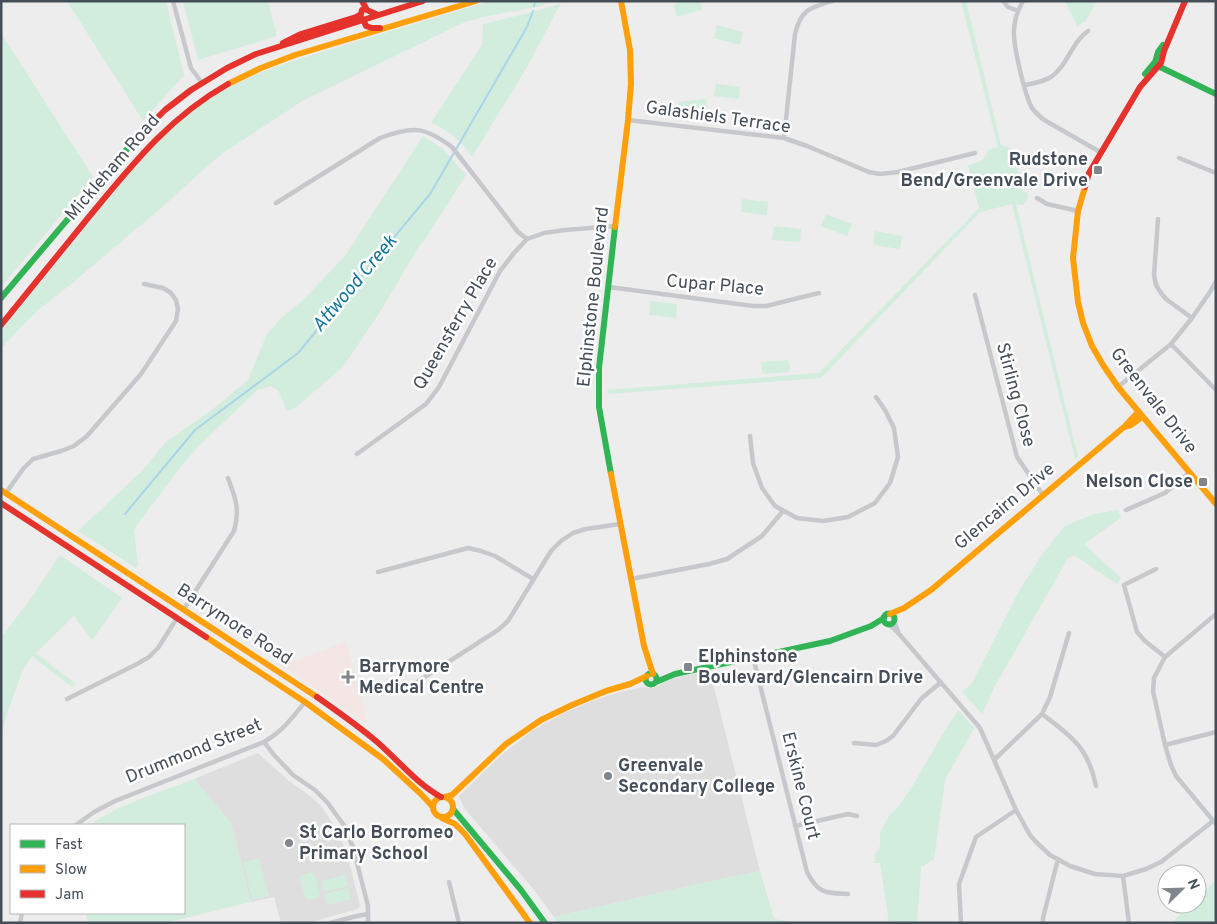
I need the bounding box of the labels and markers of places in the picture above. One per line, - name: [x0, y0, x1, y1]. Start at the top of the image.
- place label: Rudstone Bend/Greenvale Drive: [900, 149, 1088, 193]
- marker: Rudstone Bend/Greenvale Drive: [1092, 164, 1104, 176]
- place label: Nelson Close: [1085, 471, 1193, 494]
- marker: Nelson Close: [1197, 476, 1209, 488]
- place label: Elphinstone Boulevard/Glencairn Drive: [698, 646, 923, 690]
- place label: Barrymore Medical Centre: [359, 656, 484, 700]
- marker: Elphinstone Boulevard/Glencairn Drive: [682, 661, 694, 673]
- marker: Barrymore Medical Centre: [341, 670, 355, 684]
- place label: Greenvale Secondary College: [618, 755, 775, 799]
- marker: Greenvale Secondary College: [602, 770, 614, 782]
- place label: St Carlo Borromeo Primary School: [299, 822, 454, 866]
- marker: St Carlo Borromeo Primary School: [283, 837, 295, 849]

